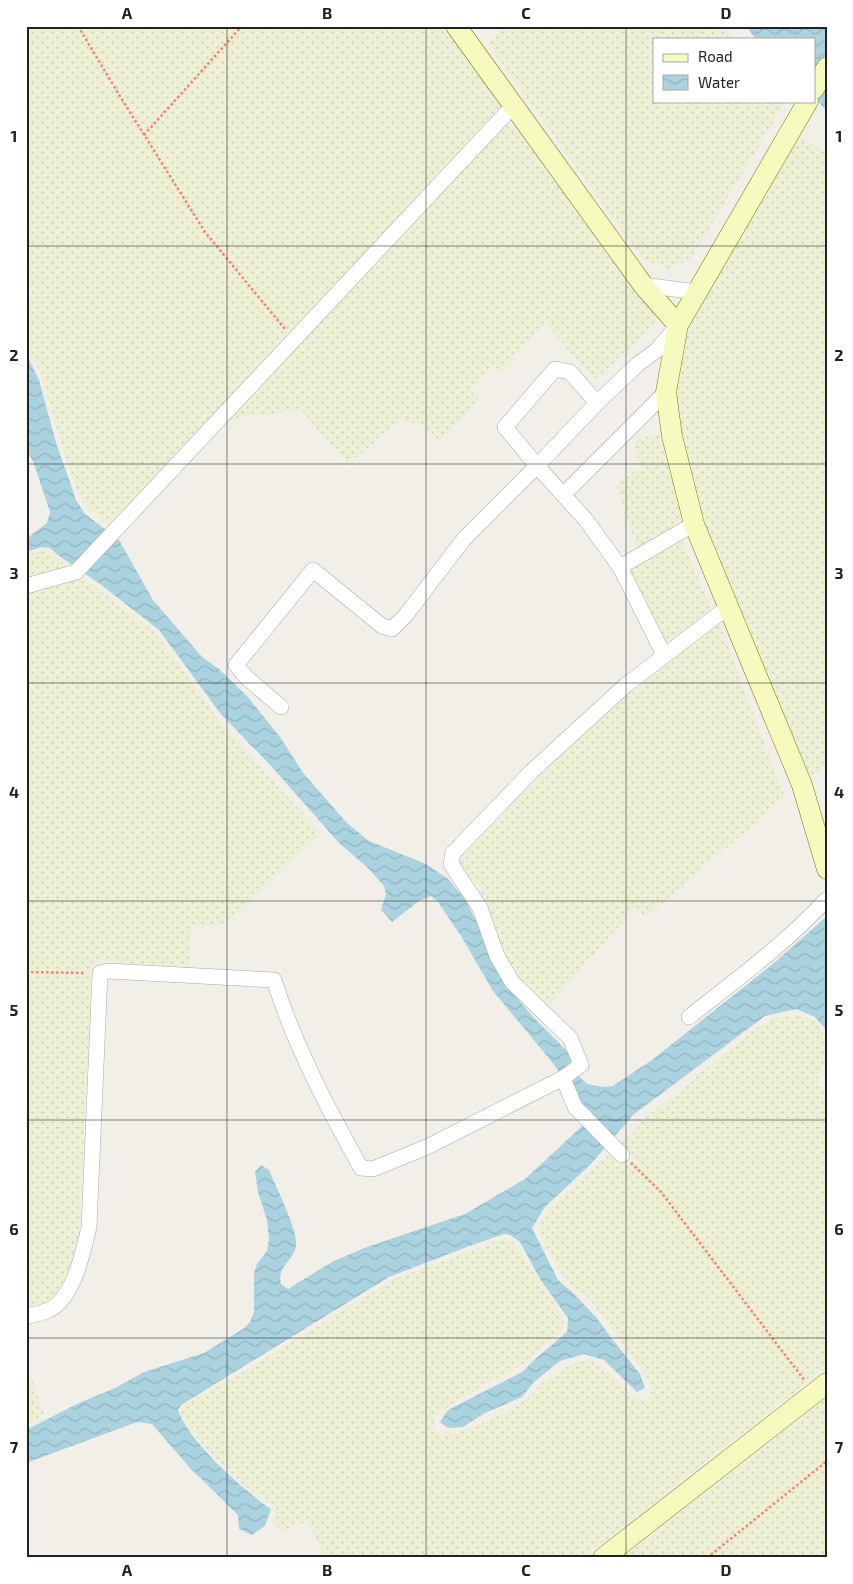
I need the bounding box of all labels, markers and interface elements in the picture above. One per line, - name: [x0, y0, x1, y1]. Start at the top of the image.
- text: A: [122, 3, 133, 22]
- text: B: [322, 3, 332, 22]
- text: C: [521, 3, 531, 22]
- text: D: [721, 3, 732, 22]
- legend: [653, 38, 816, 102]
- text: Road: [698, 47, 733, 65]
- text: Water: [698, 73, 740, 91]
- text: 1: [11, 126, 17, 145]
- text: 1: [836, 126, 842, 145]
- text: 2: [9, 345, 19, 364]
- text: 2: [834, 345, 844, 364]
- text: 3: [9, 563, 19, 582]
- text: 3: [834, 563, 844, 582]
- text: 4: [9, 782, 19, 801]
- text: 4: [834, 782, 844, 801]
- text: 5: [10, 1000, 19, 1019]
- text: 5: [835, 1000, 844, 1019]
- text: 6: [9, 1219, 19, 1238]
- text: 6: [834, 1219, 844, 1238]
- text: 7: [10, 1437, 19, 1456]
- text: 7: [835, 1437, 844, 1456]
- text: A: [122, 1560, 133, 1579]
- text: B: [322, 1560, 332, 1579]
- text: C: [521, 1560, 531, 1579]
- text: D: [721, 1560, 732, 1579]

